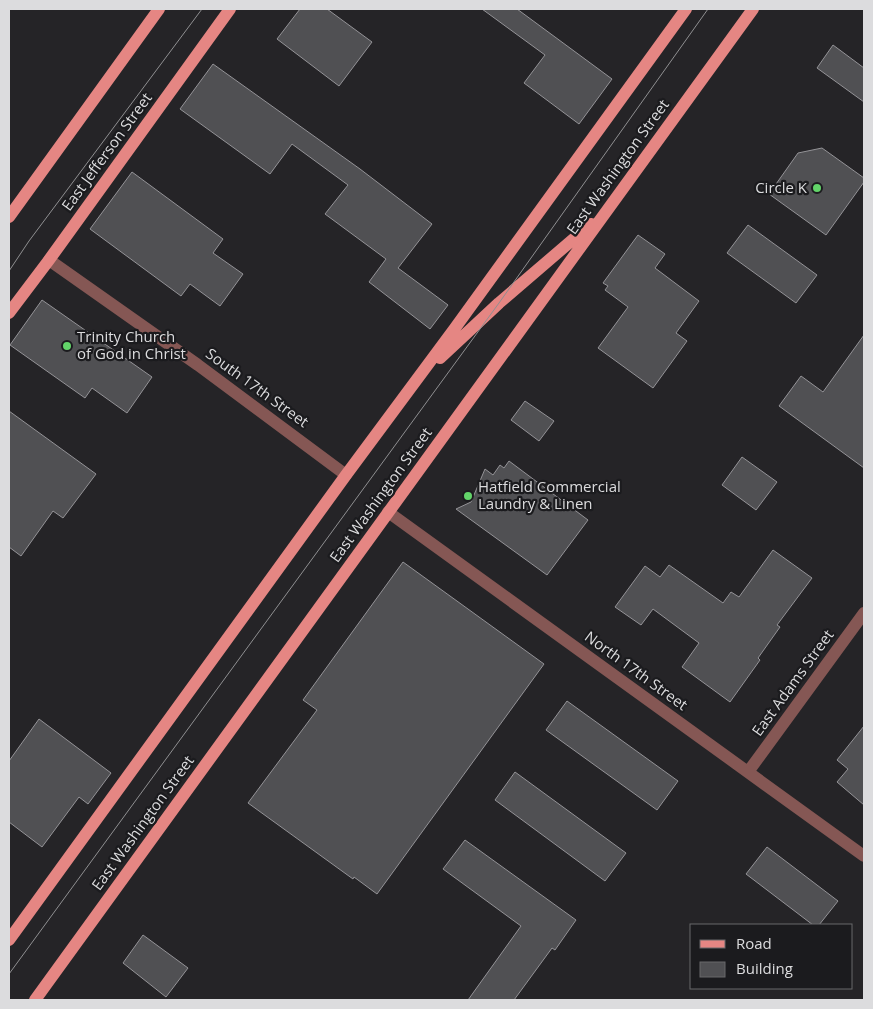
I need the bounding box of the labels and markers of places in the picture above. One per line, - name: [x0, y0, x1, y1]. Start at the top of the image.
- place label: Circle K: [755, 177, 808, 197]
- marker: Circle K: [811, 182, 823, 194]
- place label: Trinity Church of God in Christ: [77, 326, 186, 363]
- marker: Trinity Church of God in Christ: [61, 340, 73, 352]
- place label: Hatfield Commercial Laundry & Linen: [478, 476, 621, 513]
- marker: Hatfield Commercial Laundry & Linen: [462, 490, 474, 502]

